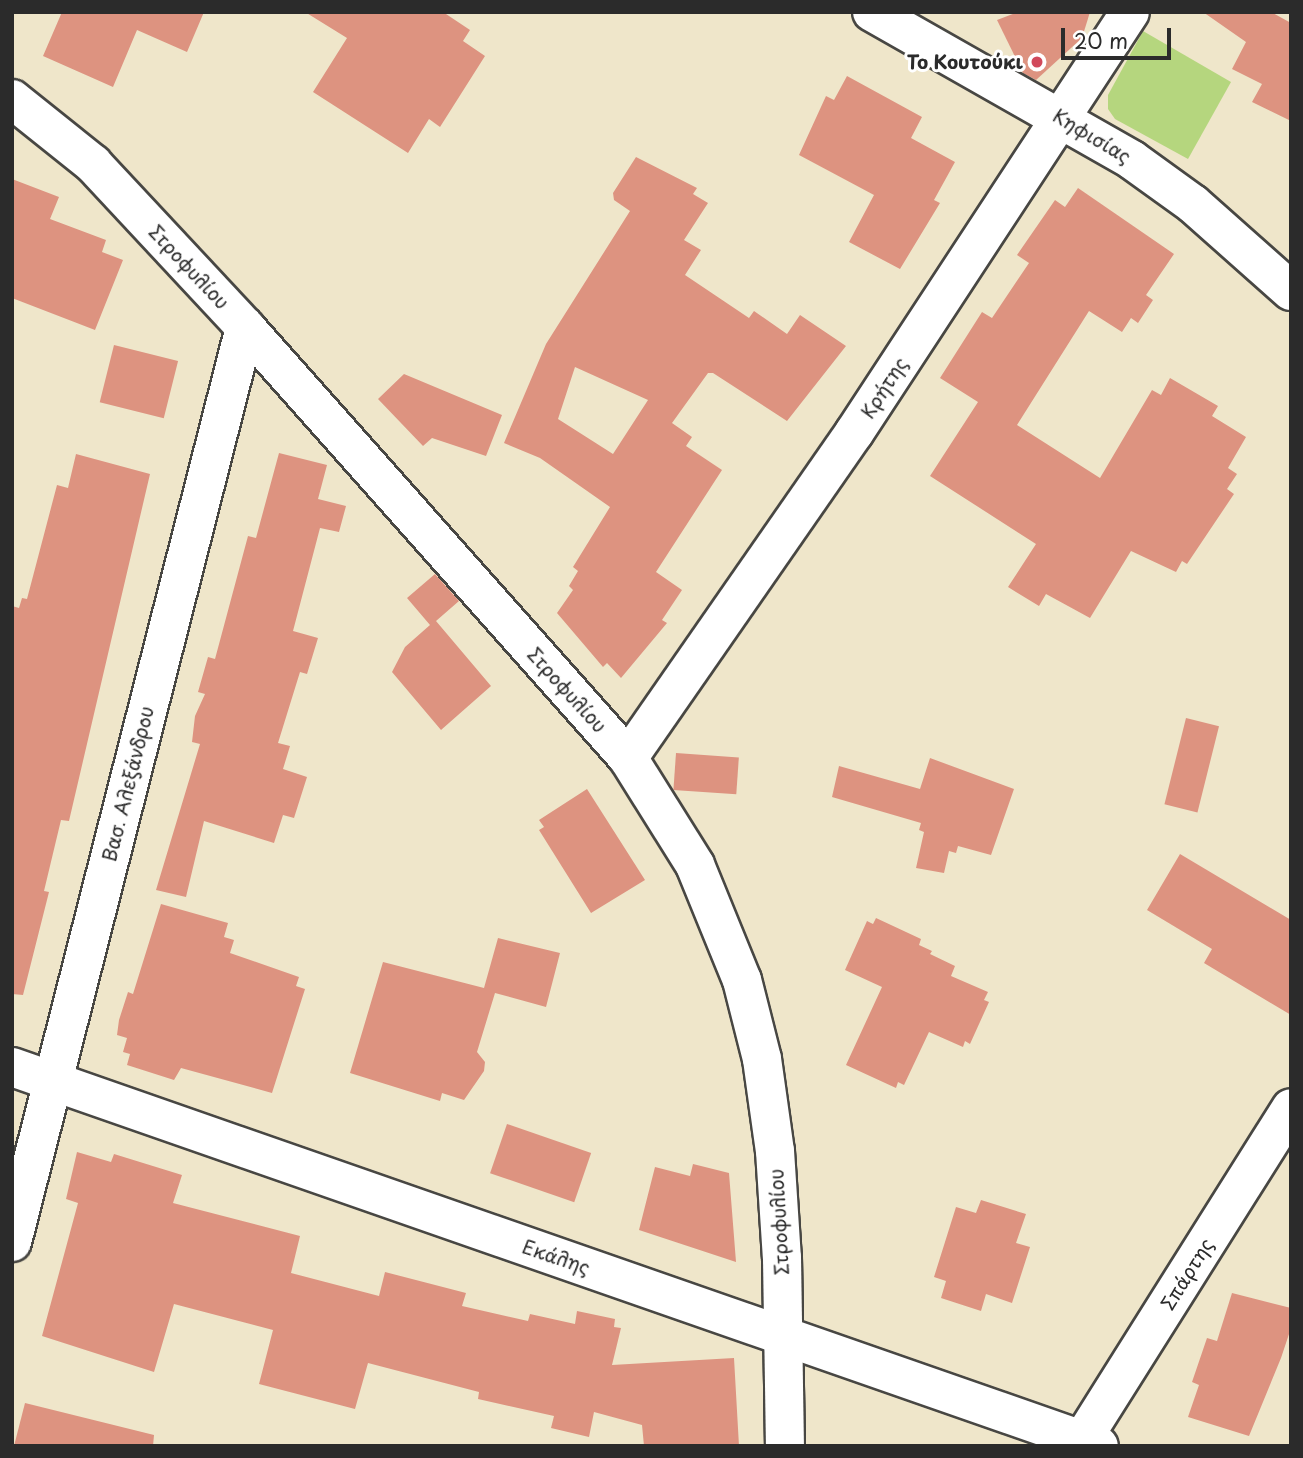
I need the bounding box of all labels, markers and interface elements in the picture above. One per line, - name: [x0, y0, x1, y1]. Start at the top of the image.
- scale bar: [1065, 14, 1175, 58]
- text: 20 m: [1074, 24, 1128, 56]
- place label: Το Κουτούκι: [906, 51, 1023, 73]
- marker: Το Κουτούκι: [1029, 54, 1045, 70]
- street label: Κηφισίας: [1049, 104, 1135, 168]
- street label: Στροφυλίου: [144, 220, 234, 314]
- street label: Κρήτης: [856, 353, 912, 423]
- street label: Στροφυλίου: [523, 643, 611, 737]
- street label: Βασ. Αλεξάνδρου: [98, 704, 158, 864]
- street label: Στροφυλίου: [765, 1168, 793, 1276]
- street label: Σπάρτης: [1156, 1234, 1218, 1314]
- street label: Εκάλης: [519, 1235, 593, 1279]

